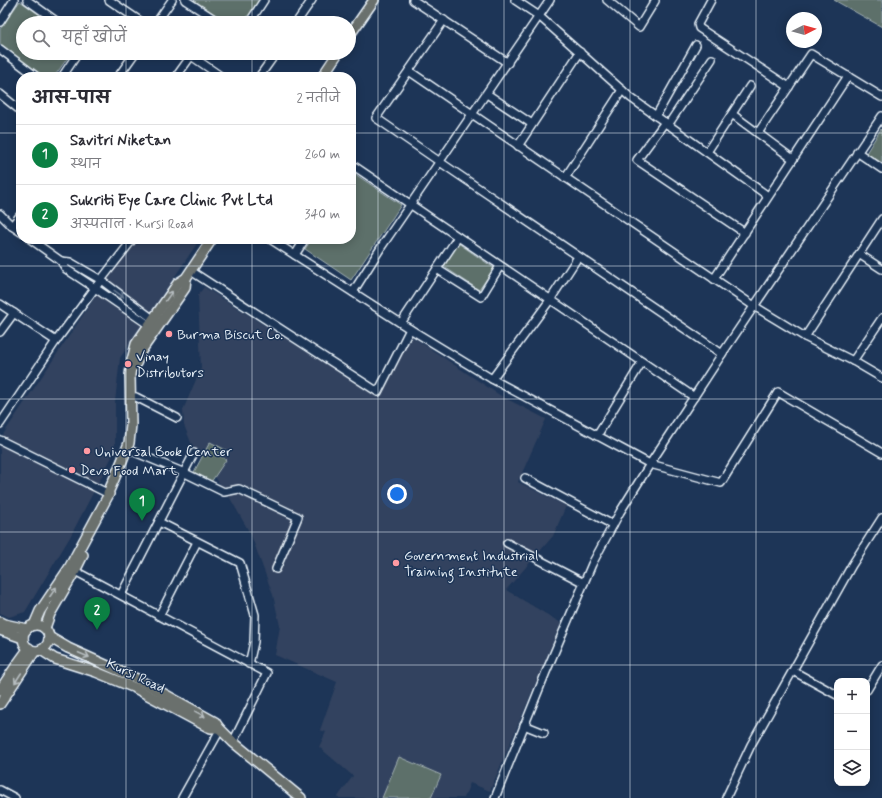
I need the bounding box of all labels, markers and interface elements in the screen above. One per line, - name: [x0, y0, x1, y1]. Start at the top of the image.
- north arrow: [786, 12, 822, 48]
- search box: [16, 16, 356, 60]
- icon: search: [30, 27, 52, 49]
- text: यहाँ खोजें: [62, 28, 127, 48]
- text: आस-पास: [32, 87, 110, 109]
- text: 2 नतीजे: [296, 90, 340, 107]
- text: Savitri Niketan: [70, 131, 171, 151]
- text: 1: [42, 146, 48, 163]
- text: 260 m: [305, 146, 340, 163]
- text: स्थान: [70, 156, 101, 173]
- text: Sukriti Eye Care Clinic Pvt Ltd: [70, 191, 273, 211]
- text: 2: [42, 206, 48, 223]
- text: 340 m: [305, 206, 340, 223]
- text: अस्पताल · Kursi Road: [70, 216, 193, 233]
- one-way arrow: [113, 289, 124, 298]
- one-way arrow: [165, 291, 173, 302]
- place label: Burma Biscut Co.: [177, 326, 283, 344]
- marker: Burma Biscut Co.: [164, 329, 174, 339]
- place label: Vinay Distributors: [136, 348, 204, 382]
- marker: Vinay Distributors: [123, 359, 133, 369]
- place label: Universal Book Center: [95, 443, 232, 461]
- marker: Universal Book Center: [82, 446, 92, 456]
- place label: Deva Food Mart: [80, 462, 178, 480]
- marker: Deva Food Mart: [67, 465, 77, 475]
- your location: [387, 484, 407, 504]
- pin: 1: [129, 488, 155, 521]
- place label: Government Industrial Training Institute: [404, 547, 538, 583]
- marker: Government Industrial Training Institute: [391, 558, 401, 568]
- one-way arrow: [49, 587, 57, 598]
- pin: 2: [84, 597, 110, 630]
- one-way arrow: [77, 652, 89, 659]
- street label: Kursi Road: [103, 654, 168, 697]
- one-way arrow: [14, 672, 22, 683]
- map controls: [834, 678, 870, 786]
- button: +: [834, 678, 870, 714]
- one-way arrow: [194, 710, 206, 718]
- button: −: [834, 714, 870, 750]
- button: layers: [834, 750, 870, 786]

